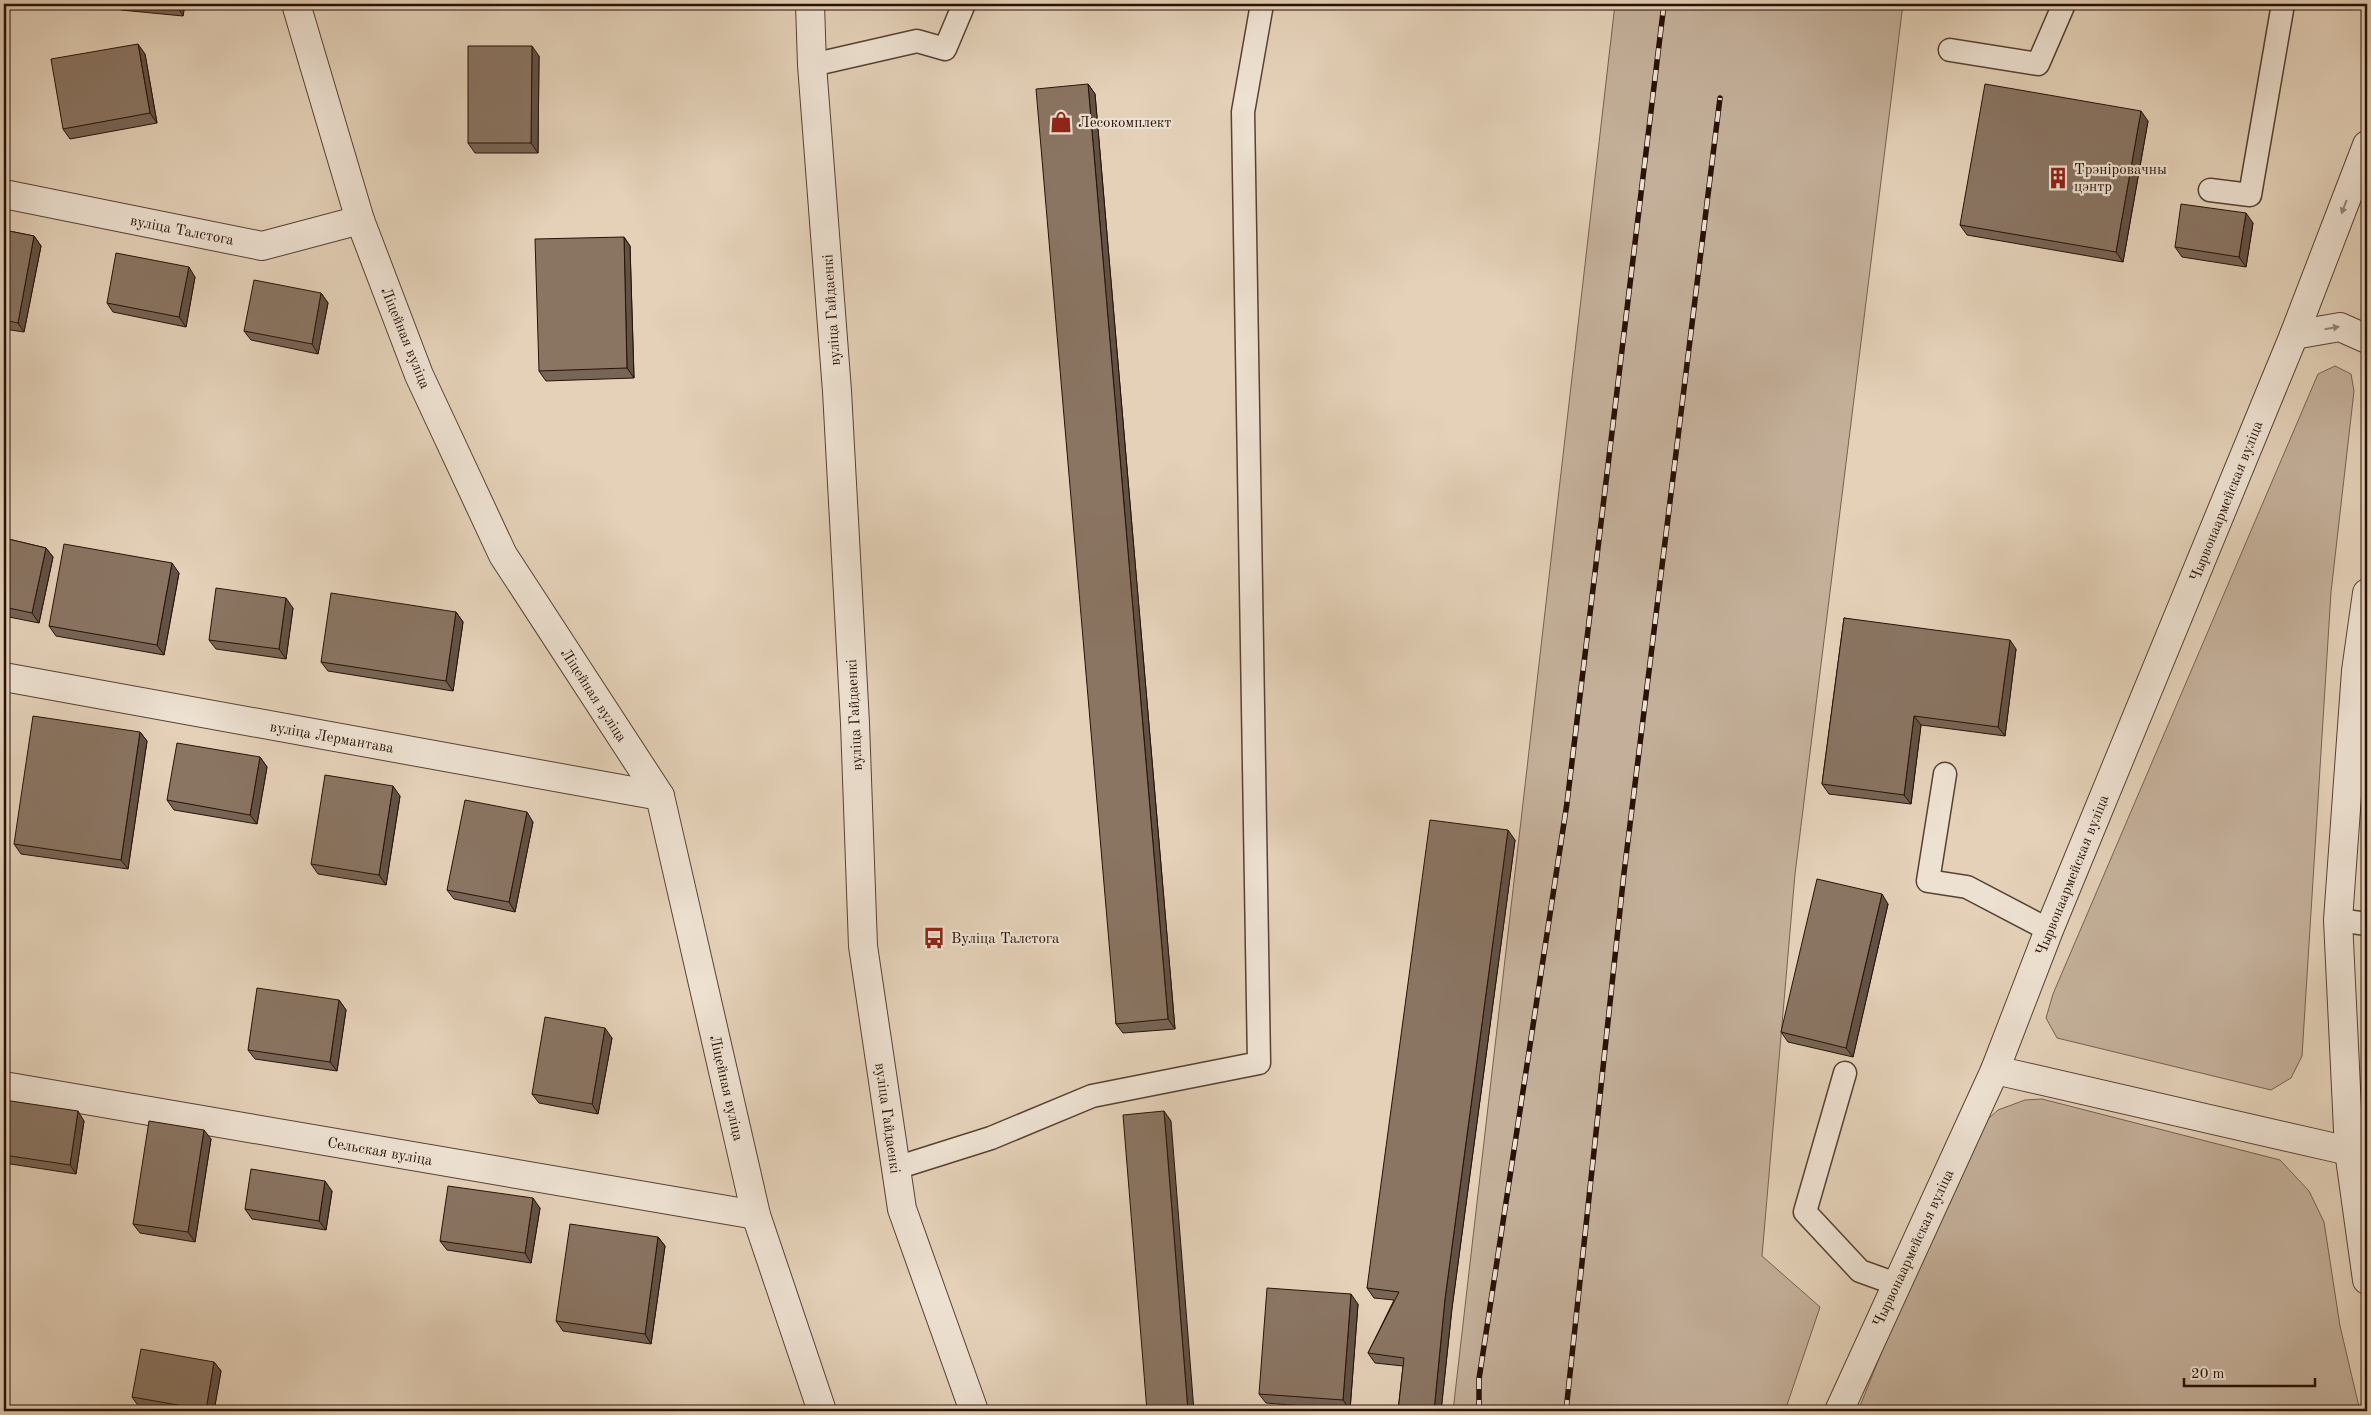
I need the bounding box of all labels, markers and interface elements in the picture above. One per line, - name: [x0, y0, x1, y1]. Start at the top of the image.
- shop icon: Лесокомплект: [1048, 109, 1074, 135]
- place label: Лесокомплект: [1078, 116, 1171, 131]
- place label: Трэніровачны цэнтр: [2074, 163, 2167, 195]
- building icon: Трэніровачны цэнтр: [2045, 165, 2071, 191]
- one-way arrow: [2339, 200, 2347, 214]
- street label: вуліца Талстога: [129, 214, 235, 249]
- street label: вуліца Гайдаенкі: [821, 254, 844, 366]
- street label: Ліцейная вуліца: [377, 286, 432, 392]
- one-way arrow: [2324, 324, 2340, 332]
- street label: Чырвонаармейская вуліца: [2188, 418, 2267, 584]
- street label: Ліцейная вуліца: [557, 646, 629, 746]
- street label: вуліца Гайдаенкі: [845, 659, 866, 771]
- street label: вуліца Лермантава: [269, 720, 395, 757]
- street label: Чырвонаармейская вуліца: [2034, 792, 2113, 958]
- bus stop icon: Вуліца Талстога: [921, 925, 947, 951]
- place label: Вуліца Талстога: [951, 932, 1060, 947]
- street label: Ліцейная вуліца: [706, 1034, 745, 1143]
- street label: вуліца Гайдаенкі: [871, 1062, 902, 1175]
- street label: Сельская вуліца: [326, 1136, 434, 1169]
- street label: Чырвонаармейская вуліца: [1871, 1167, 1958, 1330]
- scale bar: [2184, 1355, 2315, 1387]
- text: 20 m: [2191, 1367, 2225, 1382]

